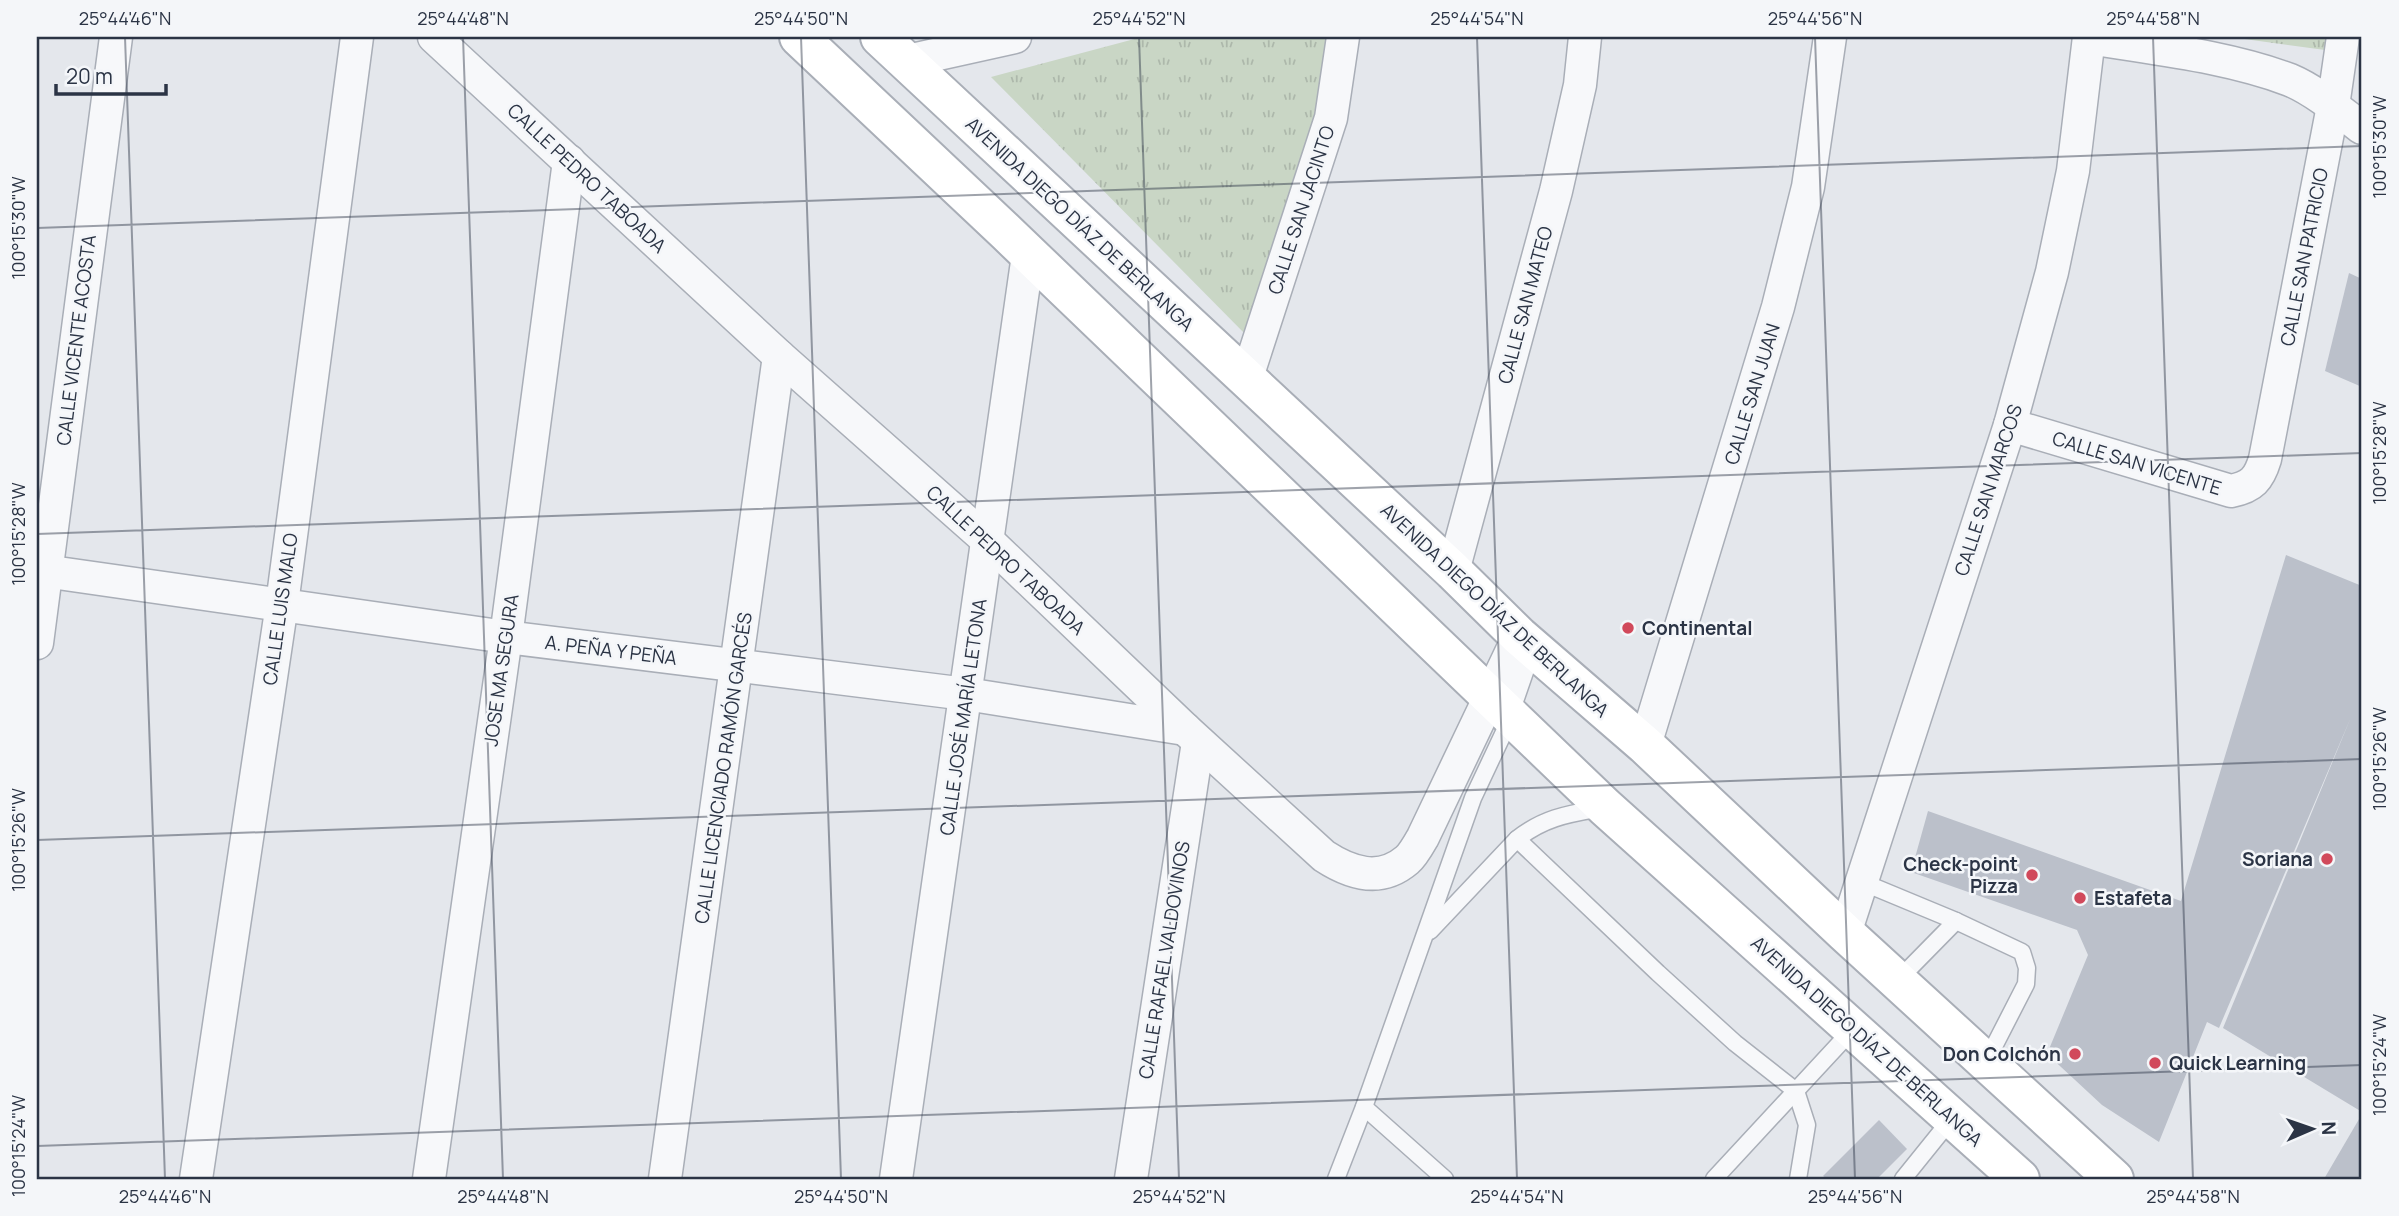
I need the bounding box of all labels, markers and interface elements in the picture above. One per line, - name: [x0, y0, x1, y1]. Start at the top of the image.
- text: 25°44'46"N: [79, 6, 171, 30]
- text: 25°44'48"N: [417, 6, 509, 30]
- text: 25°44'50"N: [754, 6, 848, 30]
- text: 25°44'52"N: [1093, 6, 1185, 30]
- text: 25°44'54"N: [1430, 6, 1524, 30]
- text: 25°44'56"N: [1768, 6, 1862, 30]
- text: 25°44'58"N: [2106, 6, 2200, 30]
- scale bar: [56, 52, 166, 96]
- text: 20 m: [66, 62, 113, 90]
- text: 100°15'30"W: [2367, 95, 2391, 199]
- street label: CALLE PEDRO TABOADA: [502, 97, 672, 259]
- street label: AVENIDA DIEGO DÍAZ DE BERLANGA: [960, 111, 1200, 337]
- street label: CALLE SAN JACINTO: [1261, 122, 1341, 298]
- street label: CALLE SAN PATRICIO: [2274, 166, 2334, 348]
- text: 100°15'30"W: [6, 176, 30, 280]
- street label: CALLE SAN MATEO: [1491, 223, 1559, 387]
- street label: CALLE VICENTE ACOSTA: [50, 233, 102, 447]
- street label: CALLE SAN JUAN: [1718, 320, 1786, 468]
- street label: CALLE SAN MARCOS: [1948, 401, 2028, 579]
- text: 100°15'28"W: [2367, 401, 2391, 504]
- street label: CALLE SAN VICENTE: [2049, 425, 2225, 501]
- street label: CALLE PEDRO TABOADA: [921, 479, 1091, 641]
- text: 100°15'28"W: [6, 482, 30, 585]
- street label: AVENIDA DIEGO DÍAZ DE BERLANGA: [1375, 497, 1615, 723]
- street label: CALLE LUIS MALO: [256, 531, 304, 687]
- street label: JOSE MA SEGURA: [477, 592, 525, 748]
- street label: CALLE JOSÉ MARÍA LETONA: [933, 597, 993, 837]
- street label: CALLE LICENCIADO RAMÓN GARCÉS: [688, 610, 758, 925]
- place label: Continental: [1642, 615, 1752, 641]
- marker: Continental: [1620, 620, 1636, 636]
- street label: A. PEÑA Y PEÑA: [544, 629, 678, 671]
- text: 100°15'26"W: [2367, 707, 2391, 811]
- text: 100°15'26"W: [6, 788, 30, 892]
- street label: CALLE RAFAEL VALDOVINOS: [1132, 839, 1196, 1081]
- place label: Soriana: [2242, 846, 2313, 872]
- place label: Check-point Pizza: [1903, 851, 2018, 899]
- marker: Soriana: [2319, 851, 2335, 867]
- marker: Check-point Pizza: [2024, 867, 2040, 883]
- place label: Estafeta: [2094, 885, 2172, 911]
- marker: Estafeta: [2072, 890, 2088, 906]
- street label: AVENIDA DIEGO DÍAZ DE BERLANGA: [1746, 930, 1988, 1152]
- text: 100°15'24"W: [2367, 1014, 2391, 1116]
- place label: Don Colchón: [1943, 1041, 2061, 1067]
- marker: Don Colchón: [2067, 1046, 2083, 1062]
- place label: Quick Learning: [2169, 1050, 2306, 1076]
- marker: Quick Learning: [2147, 1055, 2163, 1071]
- north arrow: [2276, 1094, 2346, 1164]
- text: 100°15'24"W: [6, 1095, 30, 1197]
- text: N: [2316, 1121, 2342, 1136]
- text: 25°44'46"N: [119, 1184, 211, 1208]
- text: 25°44'48"N: [457, 1184, 549, 1208]
- text: 25°44'50"N: [794, 1184, 888, 1208]
- text: 25°44'52"N: [1133, 1184, 1225, 1208]
- text: 25°44'54"N: [1470, 1184, 1564, 1208]
- text: 25°44'56"N: [1808, 1184, 1902, 1208]
- text: 25°44'58"N: [2146, 1184, 2240, 1208]

